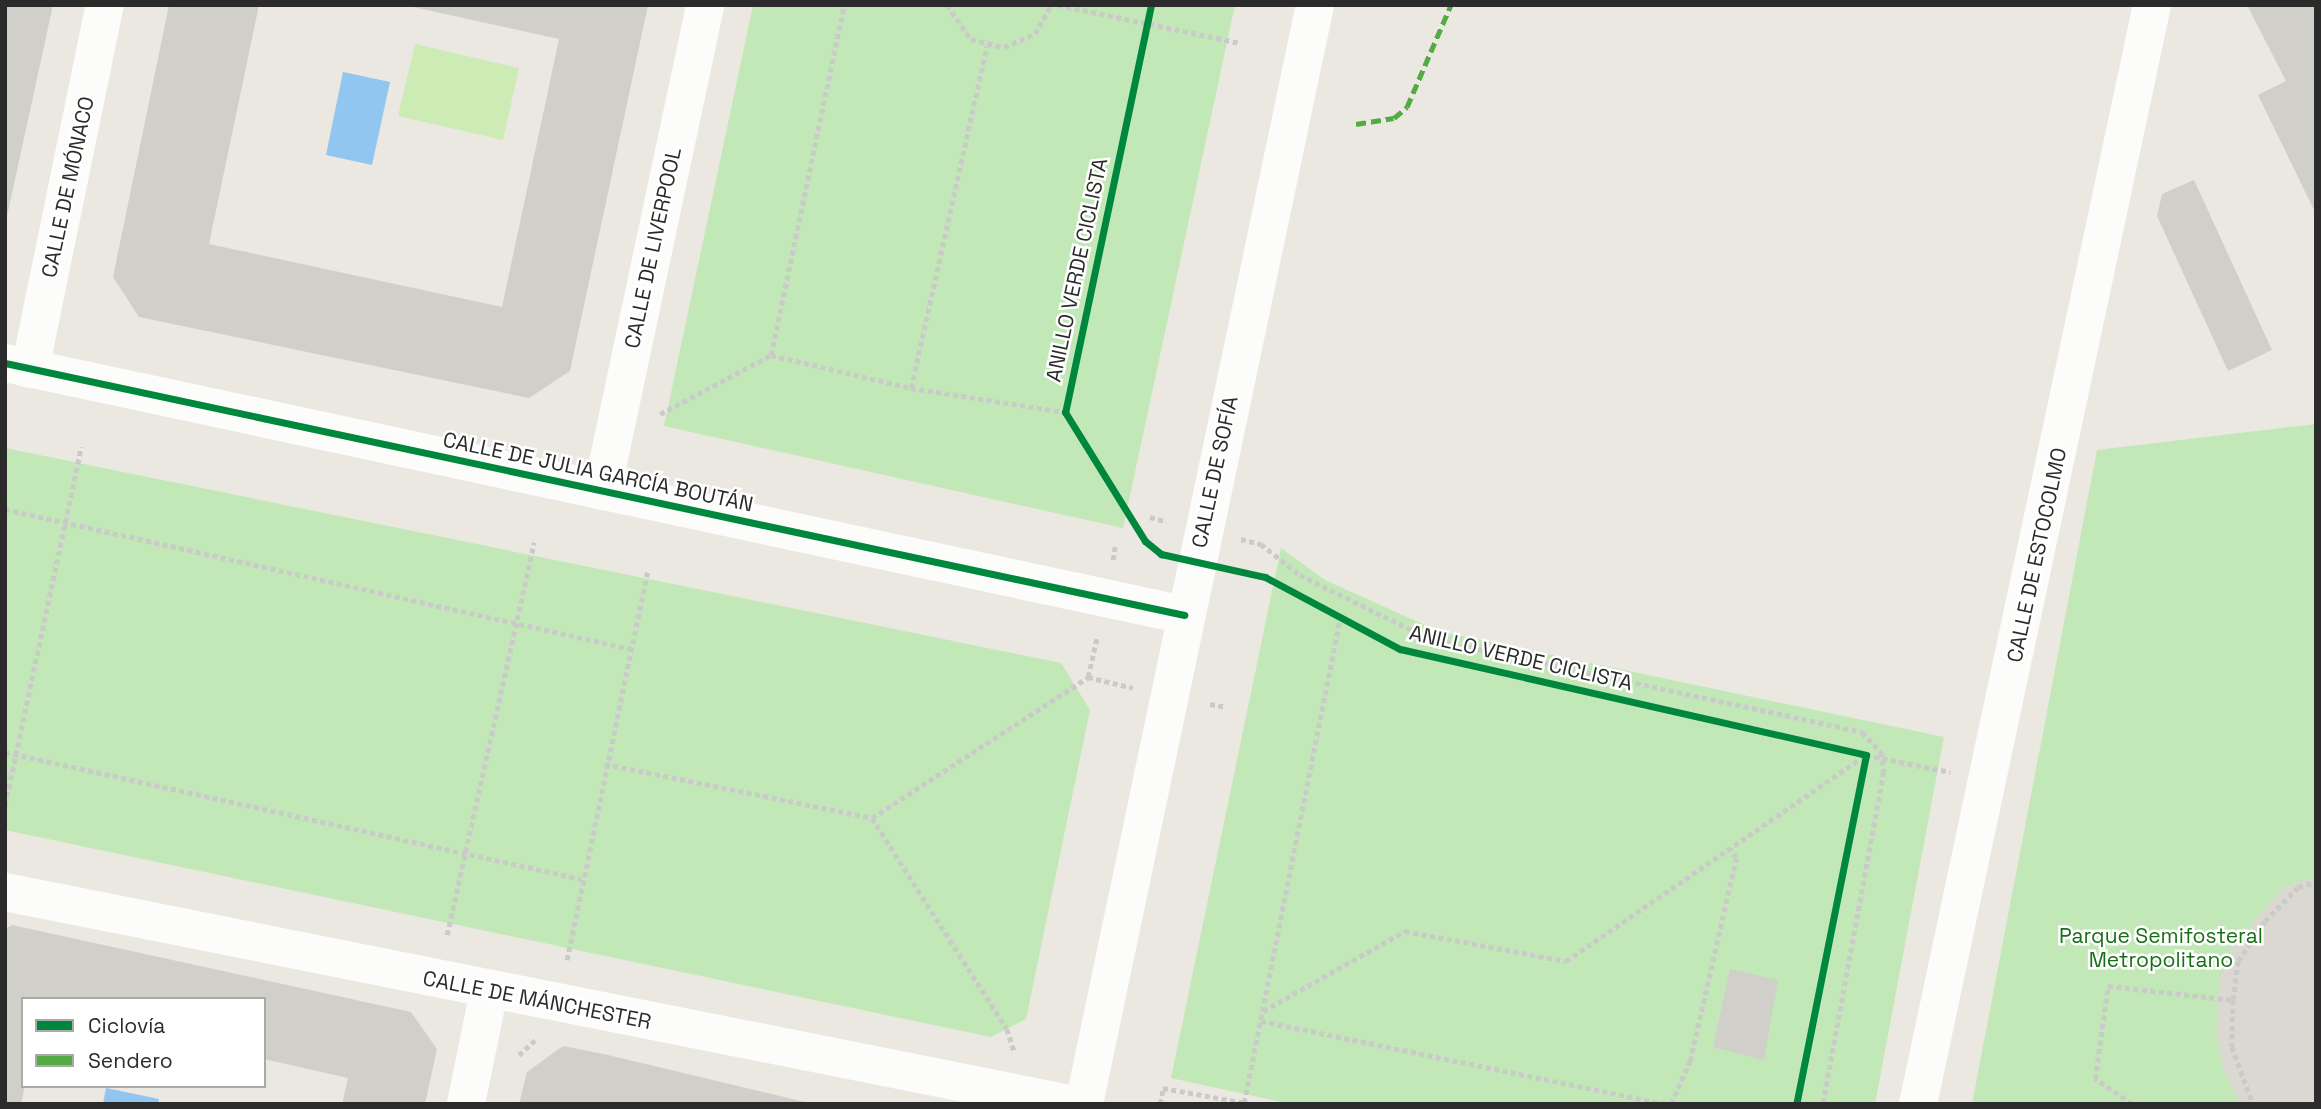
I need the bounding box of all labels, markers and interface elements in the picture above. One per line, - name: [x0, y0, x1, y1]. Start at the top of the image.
- street label: CALLE DE MÓNACO: [36, 94, 100, 280]
- street label: CALLE DE LIVERPOOL: [619, 145, 687, 351]
- street label: ANILLO VERDE CICLISTA: [1041, 156, 1113, 384]
- street label: CALLE DE SOFÍA: [1187, 394, 1243, 550]
- street label: CALLE DE JULIA GARCÍA BOUTÁN: [440, 427, 756, 517]
- street label: CALLE DE ESTOCOLMO: [2002, 445, 2072, 665]
- street label: ANILLO VERDE CICLISTA: [1407, 620, 1635, 696]
- park label: Parque Semifosteral Metropolitano: [2059, 923, 2263, 973]
- street label: CALLE DE MÁNCHESTER: [421, 966, 653, 1034]
- legend: [21, 997, 266, 1088]
- text: Ciclovía: [88, 1012, 165, 1039]
- text: Sendero: [88, 1047, 173, 1074]

